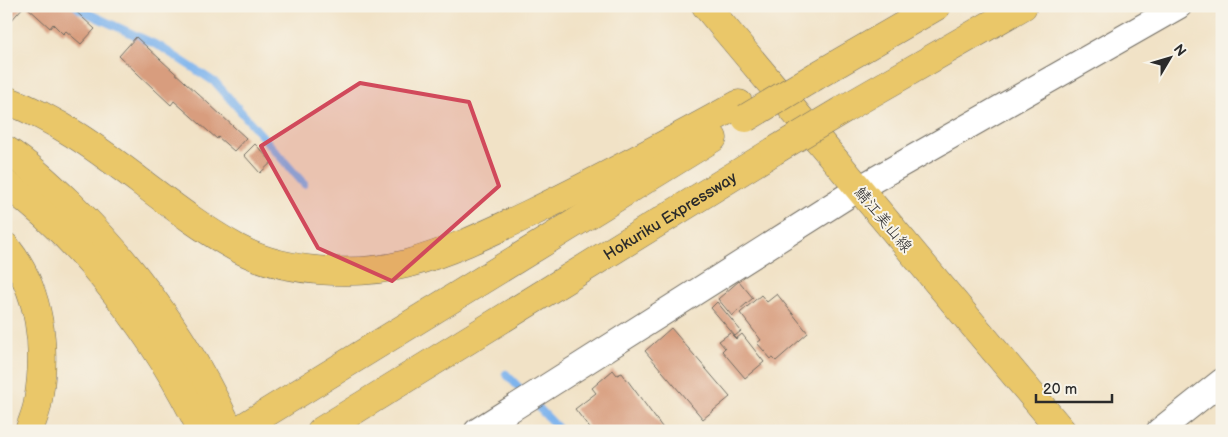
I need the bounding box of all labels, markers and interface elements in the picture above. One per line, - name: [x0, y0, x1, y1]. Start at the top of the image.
- north arrow: [1146, 32, 1196, 82]
- text: N: [1170, 41, 1190, 60]
- street label: Hokuriku Expressway: [600, 168, 741, 265]
- street label: 鯖江美山線: [850, 183, 916, 257]
- scale bar: [1036, 372, 1112, 404]
- text: 20 m: [1043, 380, 1077, 399]

